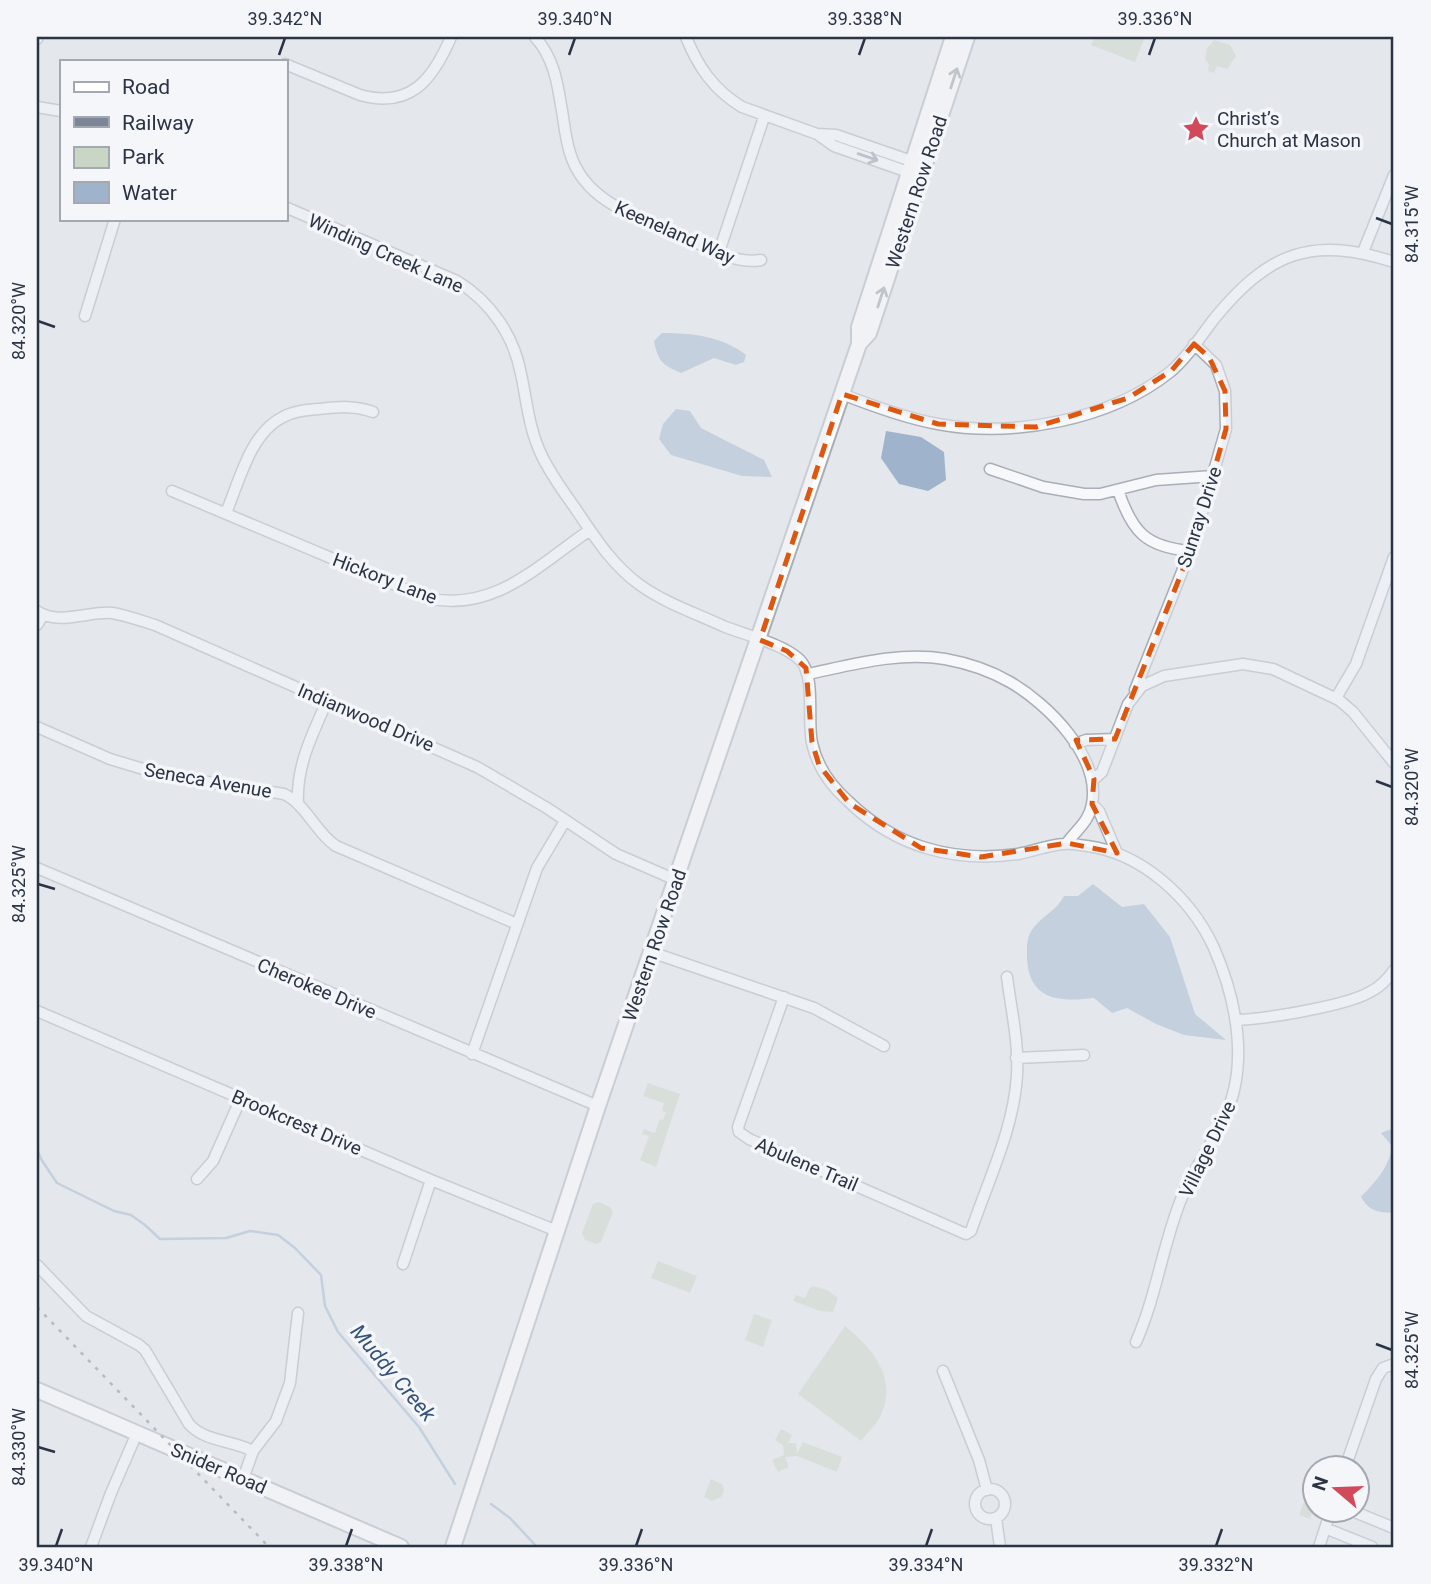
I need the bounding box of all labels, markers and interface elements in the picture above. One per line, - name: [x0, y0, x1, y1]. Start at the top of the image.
- text: 39.342°N: [248, 8, 322, 29]
- text: 39.340°N: [538, 8, 612, 29]
- text: 39.338°N: [828, 8, 902, 29]
- text: 39.336°N: [1118, 8, 1192, 29]
- legend: [60, 60, 287, 220]
- one-way arrow: [948, 67, 961, 89]
- text: Road: [122, 75, 170, 99]
- place label: Christ’s Church at Mason: [1217, 107, 1361, 152]
- text: Railway: [122, 111, 194, 135]
- street label: Western Row Road: [881, 113, 952, 272]
- place icon: Christ’s Church at Mason: [1181, 114, 1211, 144]
- text: Park: [122, 145, 165, 169]
- one-way arrow: [857, 151, 879, 164]
- text: Water: [122, 181, 177, 205]
- text: 84.315°W: [1401, 185, 1422, 263]
- street label: Keeneland Way: [611, 196, 738, 269]
- street label: Winding Creek Lane: [305, 209, 467, 298]
- text: 84.320°W: [8, 282, 29, 360]
- one-way arrow: [876, 286, 889, 308]
- street label: Sunray Drive: [1172, 464, 1227, 571]
- street label: Hickory Lane: [329, 548, 440, 609]
- street label: Indianwood Drive: [294, 678, 437, 757]
- text: 84.320°W: [1401, 748, 1422, 826]
- street label: Seneca Avenue: [142, 758, 273, 803]
- text: 84.325°W: [8, 845, 29, 923]
- street label: Western Row Road: [618, 866, 691, 1024]
- street label: Cherokee Drive: [254, 953, 380, 1024]
- street label: Brookcrest Drive: [228, 1085, 365, 1160]
- street label: Village Drive: [1174, 1097, 1241, 1201]
- street label: Abulene Trail: [752, 1132, 862, 1196]
- text: 84.325°W: [1401, 1311, 1422, 1389]
- water label: Muddy Creek: [346, 1320, 441, 1427]
- text: 84.330°W: [8, 1408, 29, 1486]
- street label: Snider Road: [167, 1438, 270, 1499]
- north arrow: [1302, 1454, 1372, 1524]
- text: N: [1307, 1474, 1333, 1494]
- text: 39.340°N: [19, 1554, 93, 1575]
- text: 39.338°N: [309, 1554, 383, 1575]
- text: 39.336°N: [599, 1554, 673, 1575]
- text: 39.334°N: [889, 1554, 963, 1575]
- text: 39.332°N: [1179, 1554, 1253, 1575]

